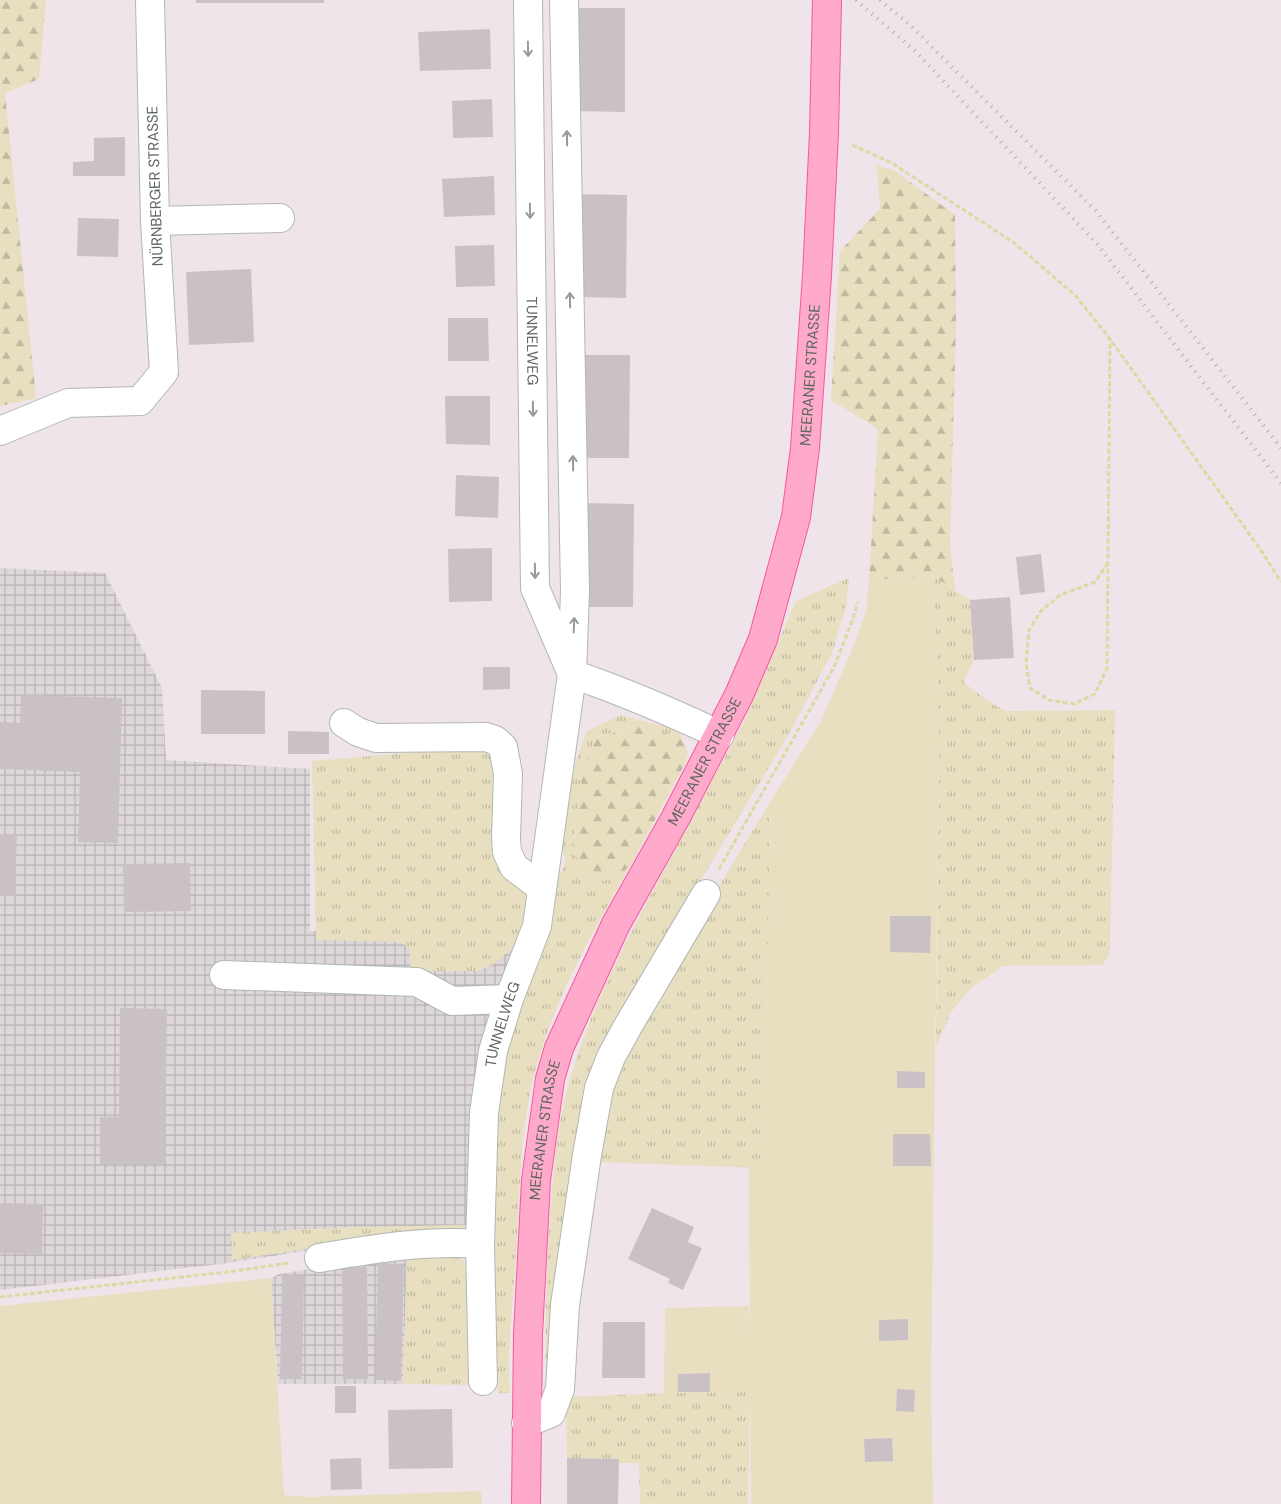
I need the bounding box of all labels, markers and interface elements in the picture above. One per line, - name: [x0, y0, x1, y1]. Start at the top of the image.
- one-way arrow: [523, 40, 533, 56]
- street label: NÜRNBERGER STRASSE: [142, 106, 168, 266]
- one-way arrow: [562, 130, 572, 146]
- one-way arrow: [525, 202, 535, 219]
- one-way arrow: [565, 293, 575, 309]
- street label: TUNNELWEG: [522, 296, 543, 385]
- street label: MEERANER STRASSE: [795, 304, 825, 446]
- one-way arrow: [528, 400, 538, 416]
- one-way arrow: [568, 455, 578, 472]
- one-way arrow: [530, 562, 540, 579]
- one-way arrow: [569, 618, 579, 634]
- street label: MEERANER STRASSE: [663, 694, 746, 829]
- street label: TUNNELWEG: [481, 978, 525, 1068]
- street label: MEERANER STRASSE: [525, 1057, 565, 1201]

